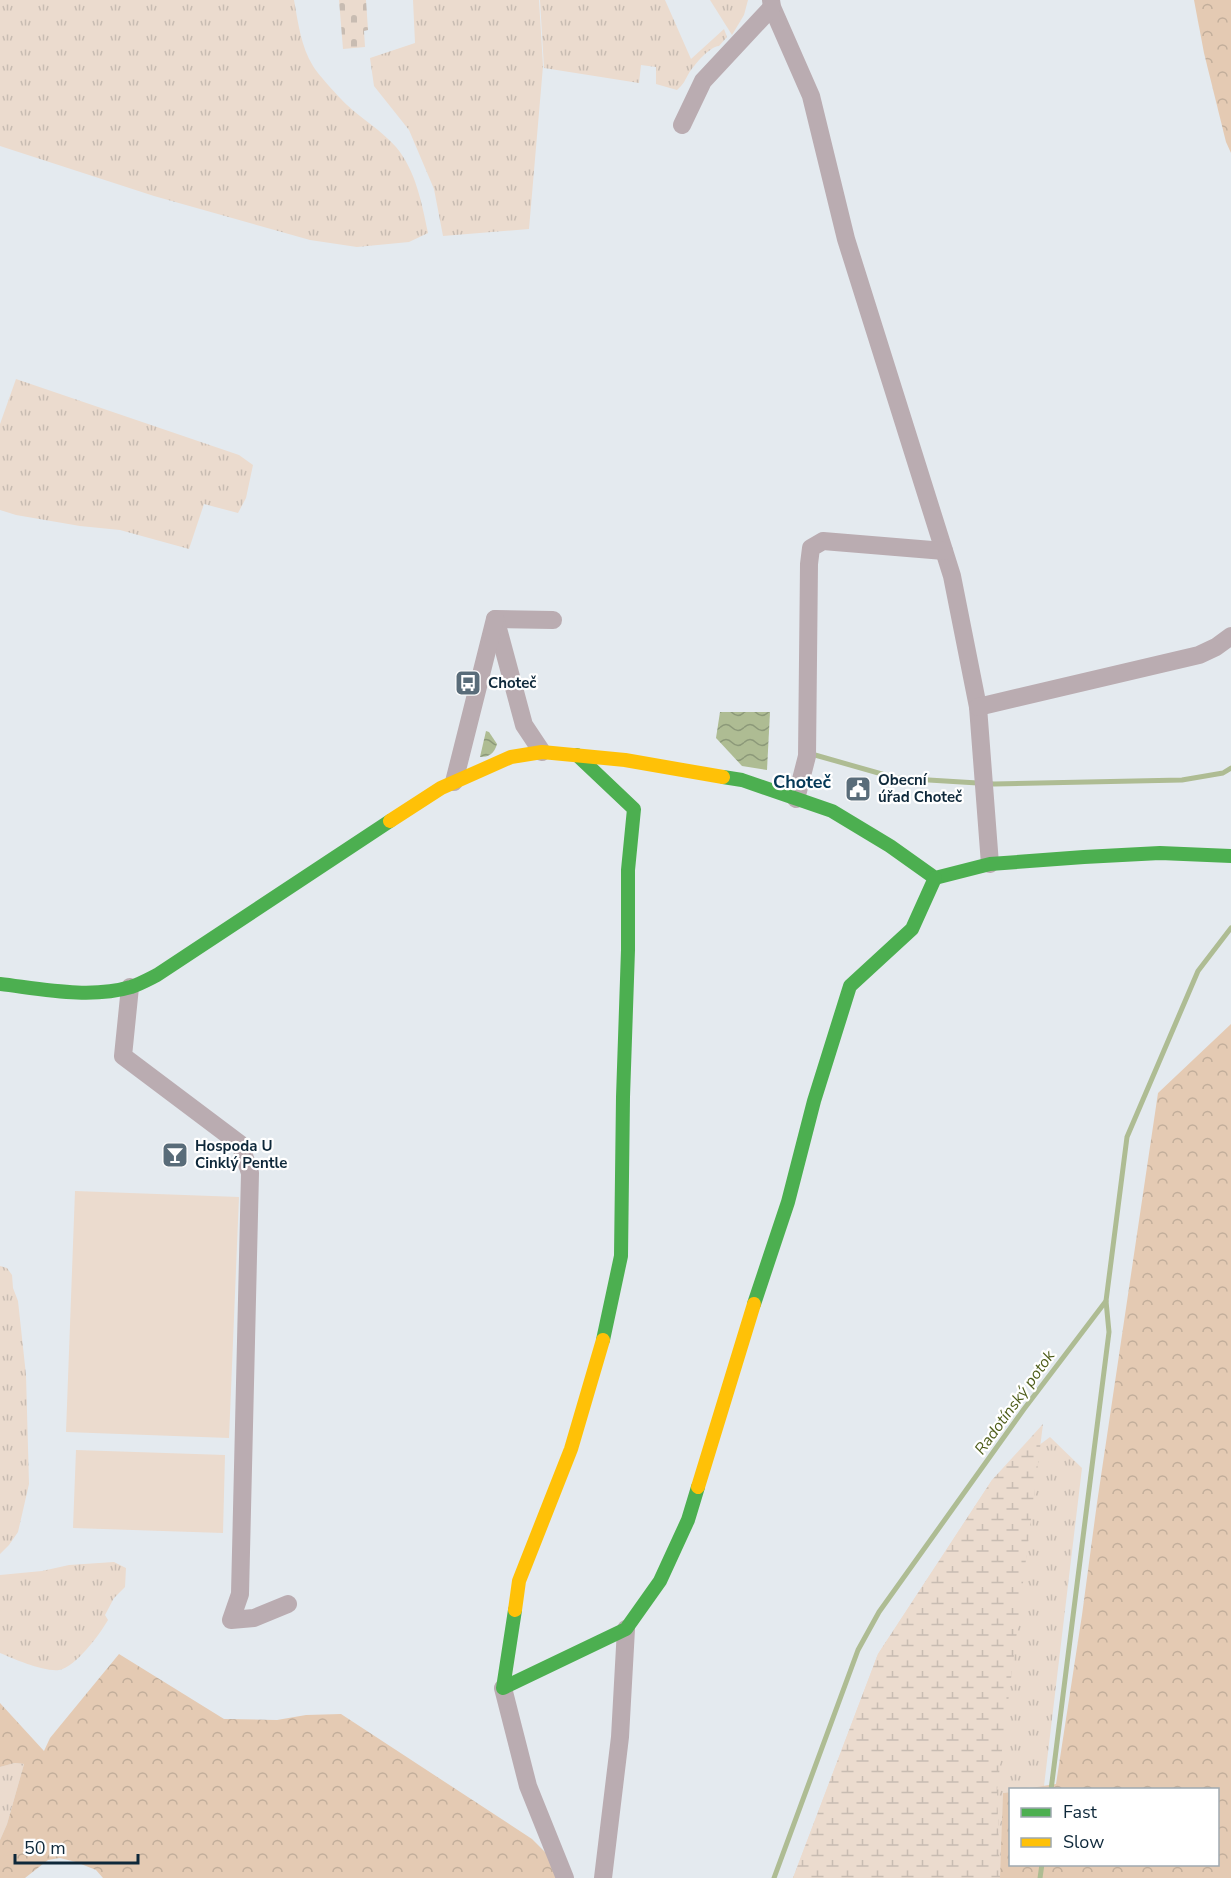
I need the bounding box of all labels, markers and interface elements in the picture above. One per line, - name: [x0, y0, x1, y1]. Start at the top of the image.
- bus stop icon: Choteč: [453, 668, 483, 698]
- place label: Choteč: [488, 673, 536, 693]
- district label: Choteč: [773, 770, 832, 794]
- place label: Obecní úřad Choteč: [878, 770, 962, 807]
- public building icon: Obecní úřad Choteč: [843, 774, 873, 804]
- place label: Hospoda U Cinklý Pentle: [195, 1136, 287, 1173]
- bar icon: Hospoda U Cinklý Pentle: [160, 1140, 190, 1170]
- water label: Radotínský potok: [969, 1345, 1061, 1459]
- legend: [1009, 1788, 1219, 1866]
- text: Fast: [1063, 1800, 1098, 1824]
- scale bar: [15, 1827, 138, 1865]
- text: Slow: [1063, 1830, 1104, 1854]
- text: 50 m: [24, 1836, 66, 1860]

